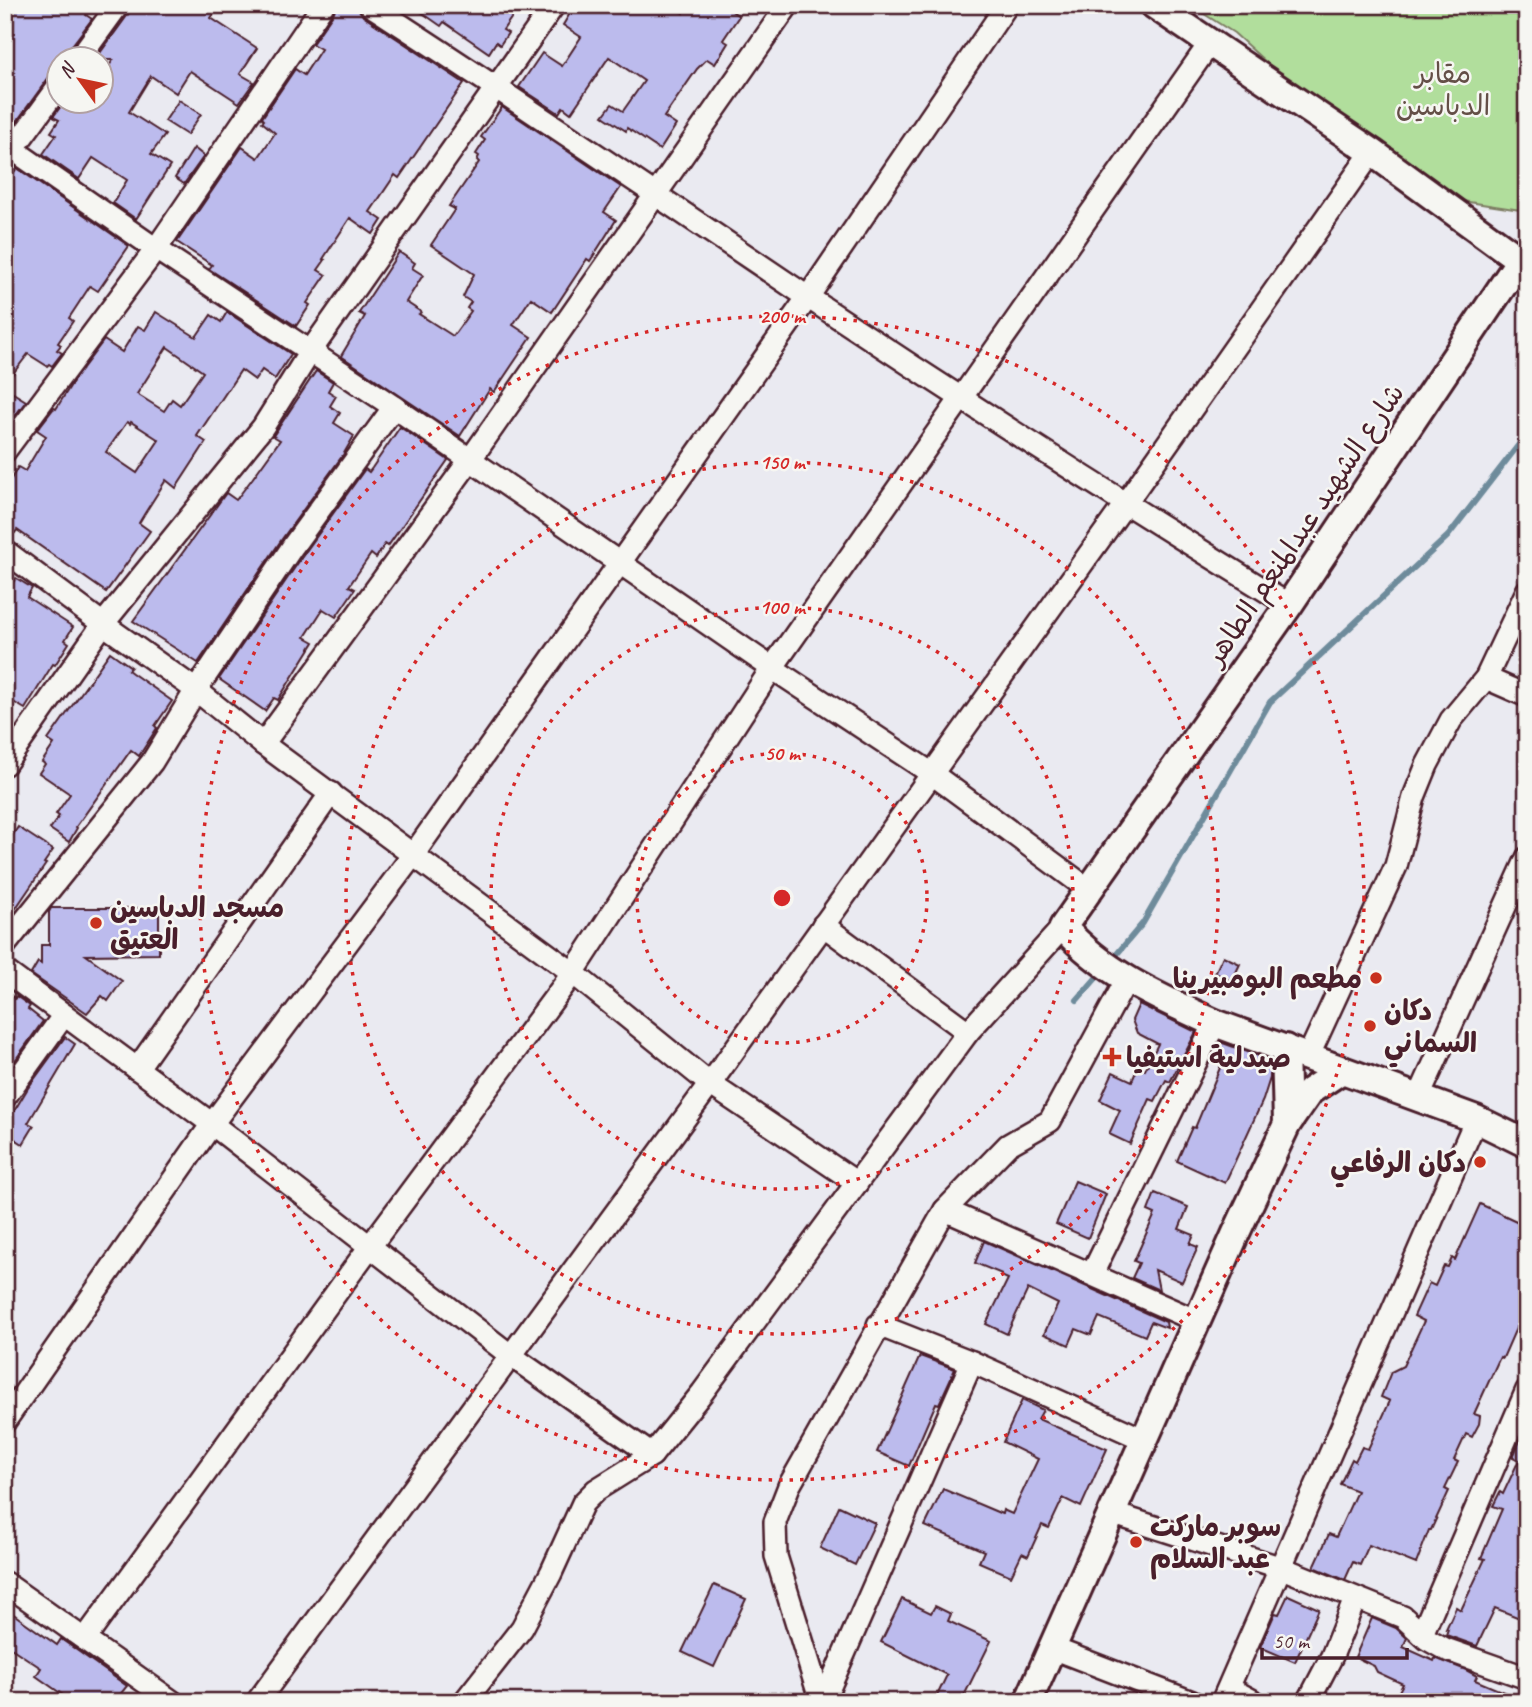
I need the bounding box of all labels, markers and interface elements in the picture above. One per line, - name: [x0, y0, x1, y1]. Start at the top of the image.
- north arrow: [46, 46, 116, 116]
- park label: مقابر الدباسين: [1396, 56, 1490, 123]
- text: N: [53, 57, 82, 83]
- text: 200 m: [759, 303, 807, 329]
- street label: شارع الشهيد عبدالمنعم الطاهر: [1196, 377, 1415, 676]
- text: 150 m: [759, 449, 807, 475]
- text: 100 m: [759, 594, 807, 620]
- text: 50 m: [764, 740, 802, 766]
- centre of rings: [770, 886, 794, 910]
- place label: مسجد الدباسين العتيق: [110, 890, 284, 957]
- marker: مسجد الدباسين العتيق: [88, 915, 104, 931]
- place label: مطعم البومبيرينا: [1173, 961, 1362, 1000]
- marker: مطعم البومبيرينا: [1368, 970, 1384, 986]
- place label: دكان السماني: [1384, 993, 1477, 1068]
- marker: دكان السماني: [1362, 1018, 1378, 1034]
- place label: صيدلية استيفيا: [1126, 1040, 1291, 1075]
- marker: صيدلية استيفيا: [1104, 1049, 1120, 1065]
- place label: دكان الرفاعي: [1330, 1145, 1466, 1188]
- marker: دكان الرفاعي: [1472, 1154, 1488, 1170]
- place label: سوبر ماركت عبد السلام: [1150, 1509, 1281, 1580]
- marker: سوبر ماركت عبد السلام: [1128, 1534, 1144, 1550]
- scale bar: [1262, 1616, 1408, 1660]
- text: 50 m: [1273, 1628, 1311, 1654]

